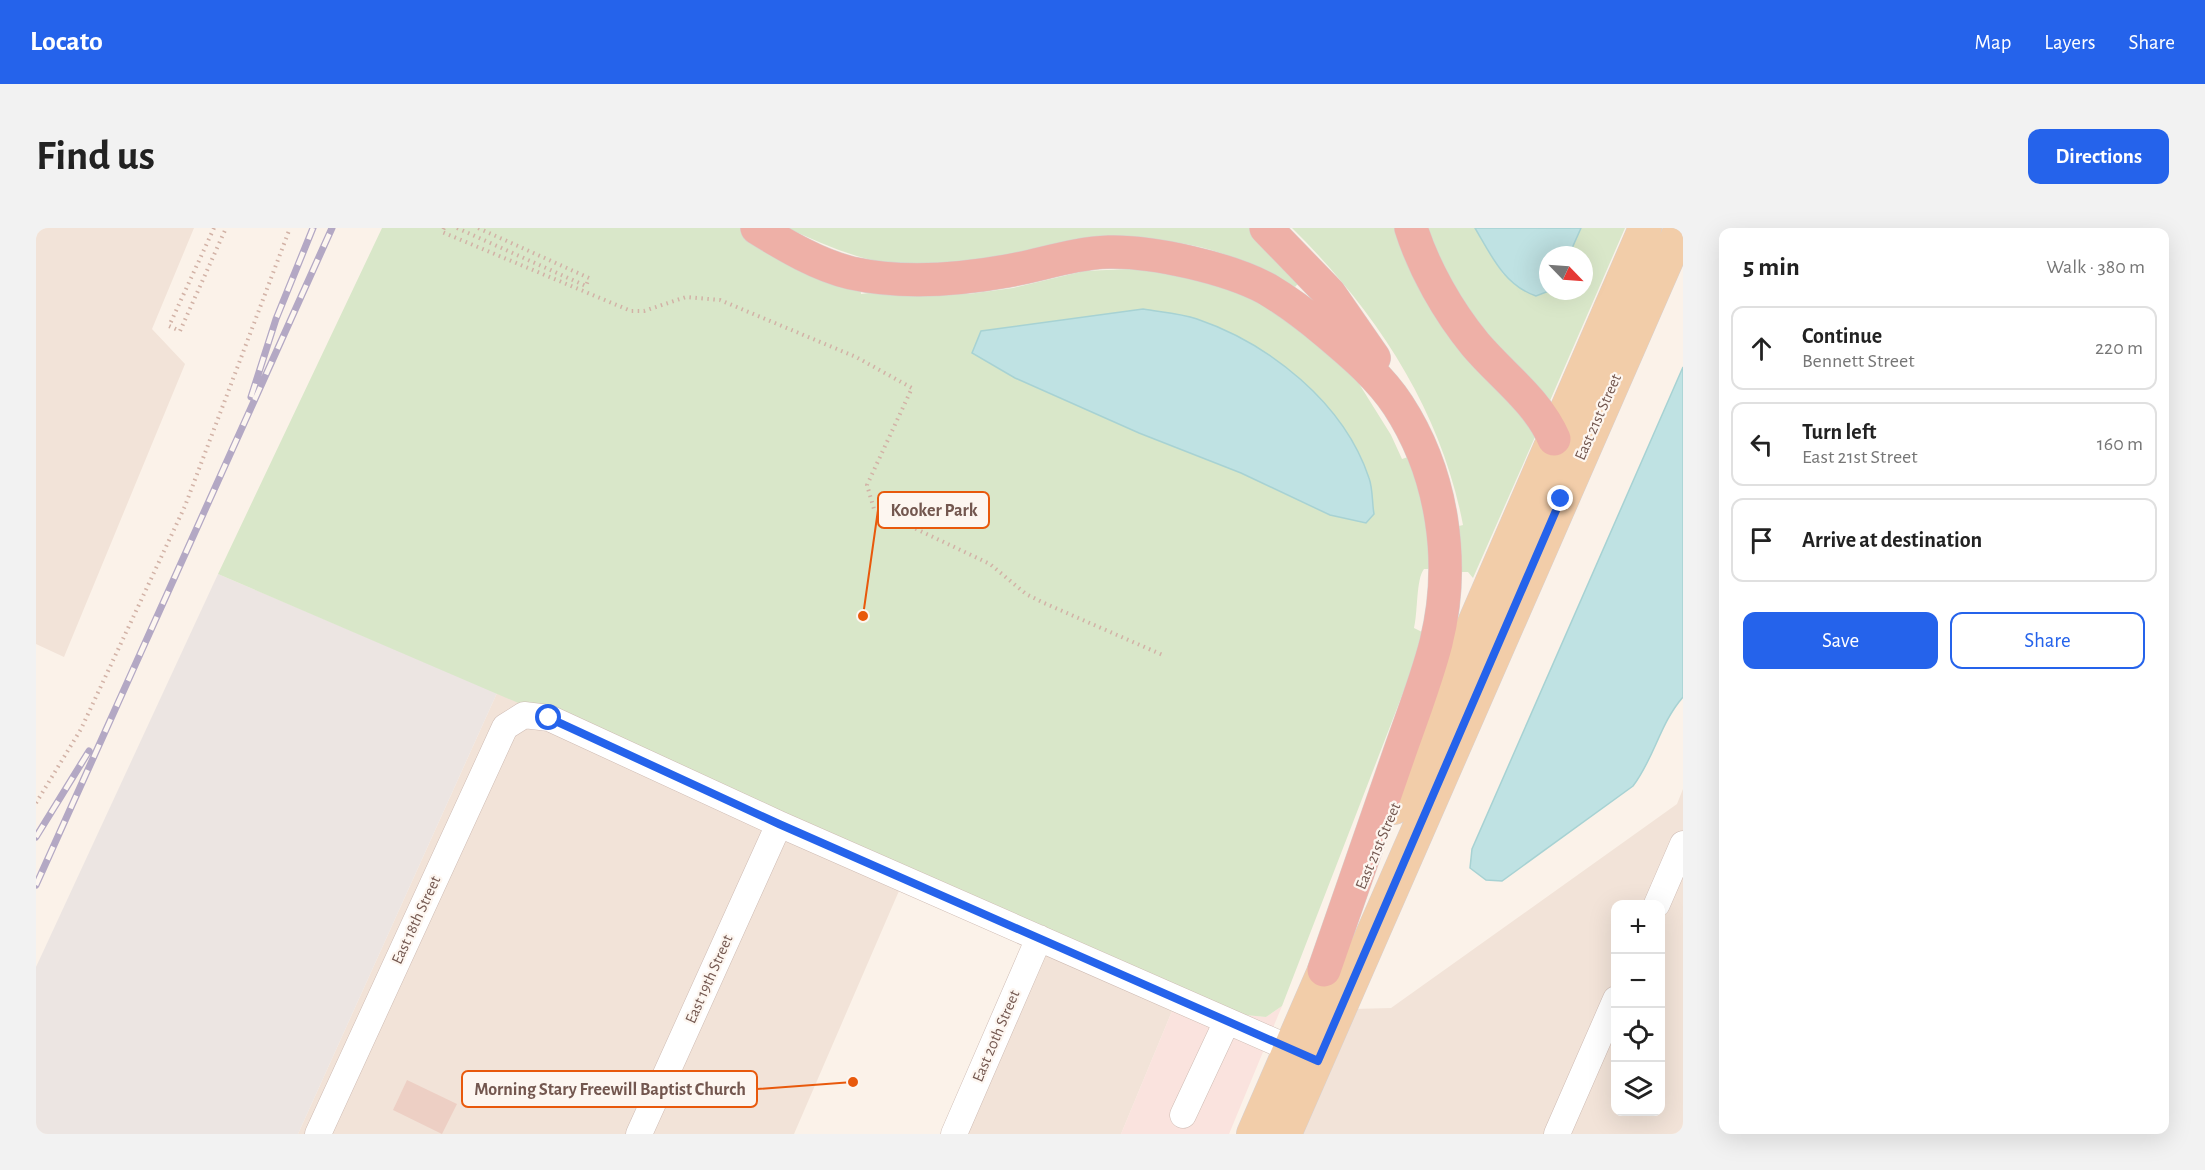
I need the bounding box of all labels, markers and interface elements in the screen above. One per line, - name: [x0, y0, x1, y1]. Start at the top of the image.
- text: Locato: [30, 28, 103, 56]
- text: Map: [1975, 32, 2011, 53]
- text: Layers: [2044, 32, 2095, 53]
- text: Share: [2128, 32, 2175, 53]
- button: Directions: [2028, 129, 2169, 184]
- text: Find us: [36, 135, 155, 177]
- north arrow: [1539, 246, 1593, 300]
- text: 5 min: [1743, 254, 1800, 280]
- text: Walk · 380 m: [2046, 257, 2145, 277]
- text: Continue: [1802, 325, 1882, 347]
- icon: ahead: [1745, 332, 1778, 365]
- text: 220 m: [2095, 338, 2143, 358]
- text: Bennett Street: [1802, 351, 1915, 371]
- street label: East 21st Street: [1572, 371, 1624, 463]
- text: Turn left: [1802, 421, 1876, 443]
- icon: left: [1745, 428, 1778, 461]
- text: 160 m: [2097, 434, 2143, 454]
- text: East 21st Street: [1802, 447, 1918, 467]
- route end: [1547, 485, 1573, 511]
- callout: Kooker Park: [878, 492, 989, 528]
- text: Kooker Park: [890, 502, 978, 520]
- icon: arrive: [1745, 524, 1778, 557]
- text: Arrive at destination: [1802, 529, 1982, 551]
- button: Save: [1743, 612, 1938, 669]
- button: Share: [1950, 612, 2145, 669]
- route start: [535, 704, 561, 730]
- street label: East 21st Street: [1353, 800, 1403, 892]
- street label: East 18th Street: [389, 873, 443, 967]
- map controls: [1611, 900, 1665, 1116]
- button: +: [1611, 900, 1665, 954]
- street label: East 19th Street: [682, 932, 736, 1026]
- button: −: [1611, 954, 1665, 1008]
- street label: East 20th Street: [970, 988, 1022, 1084]
- button: locate: [1611, 1008, 1665, 1062]
- button: layers: [1611, 1062, 1665, 1116]
- callout: Morning Stary Freewill Baptist Church: [462, 1071, 757, 1107]
- text: Morning Stary Freewill Baptist Church: [474, 1081, 746, 1099]

